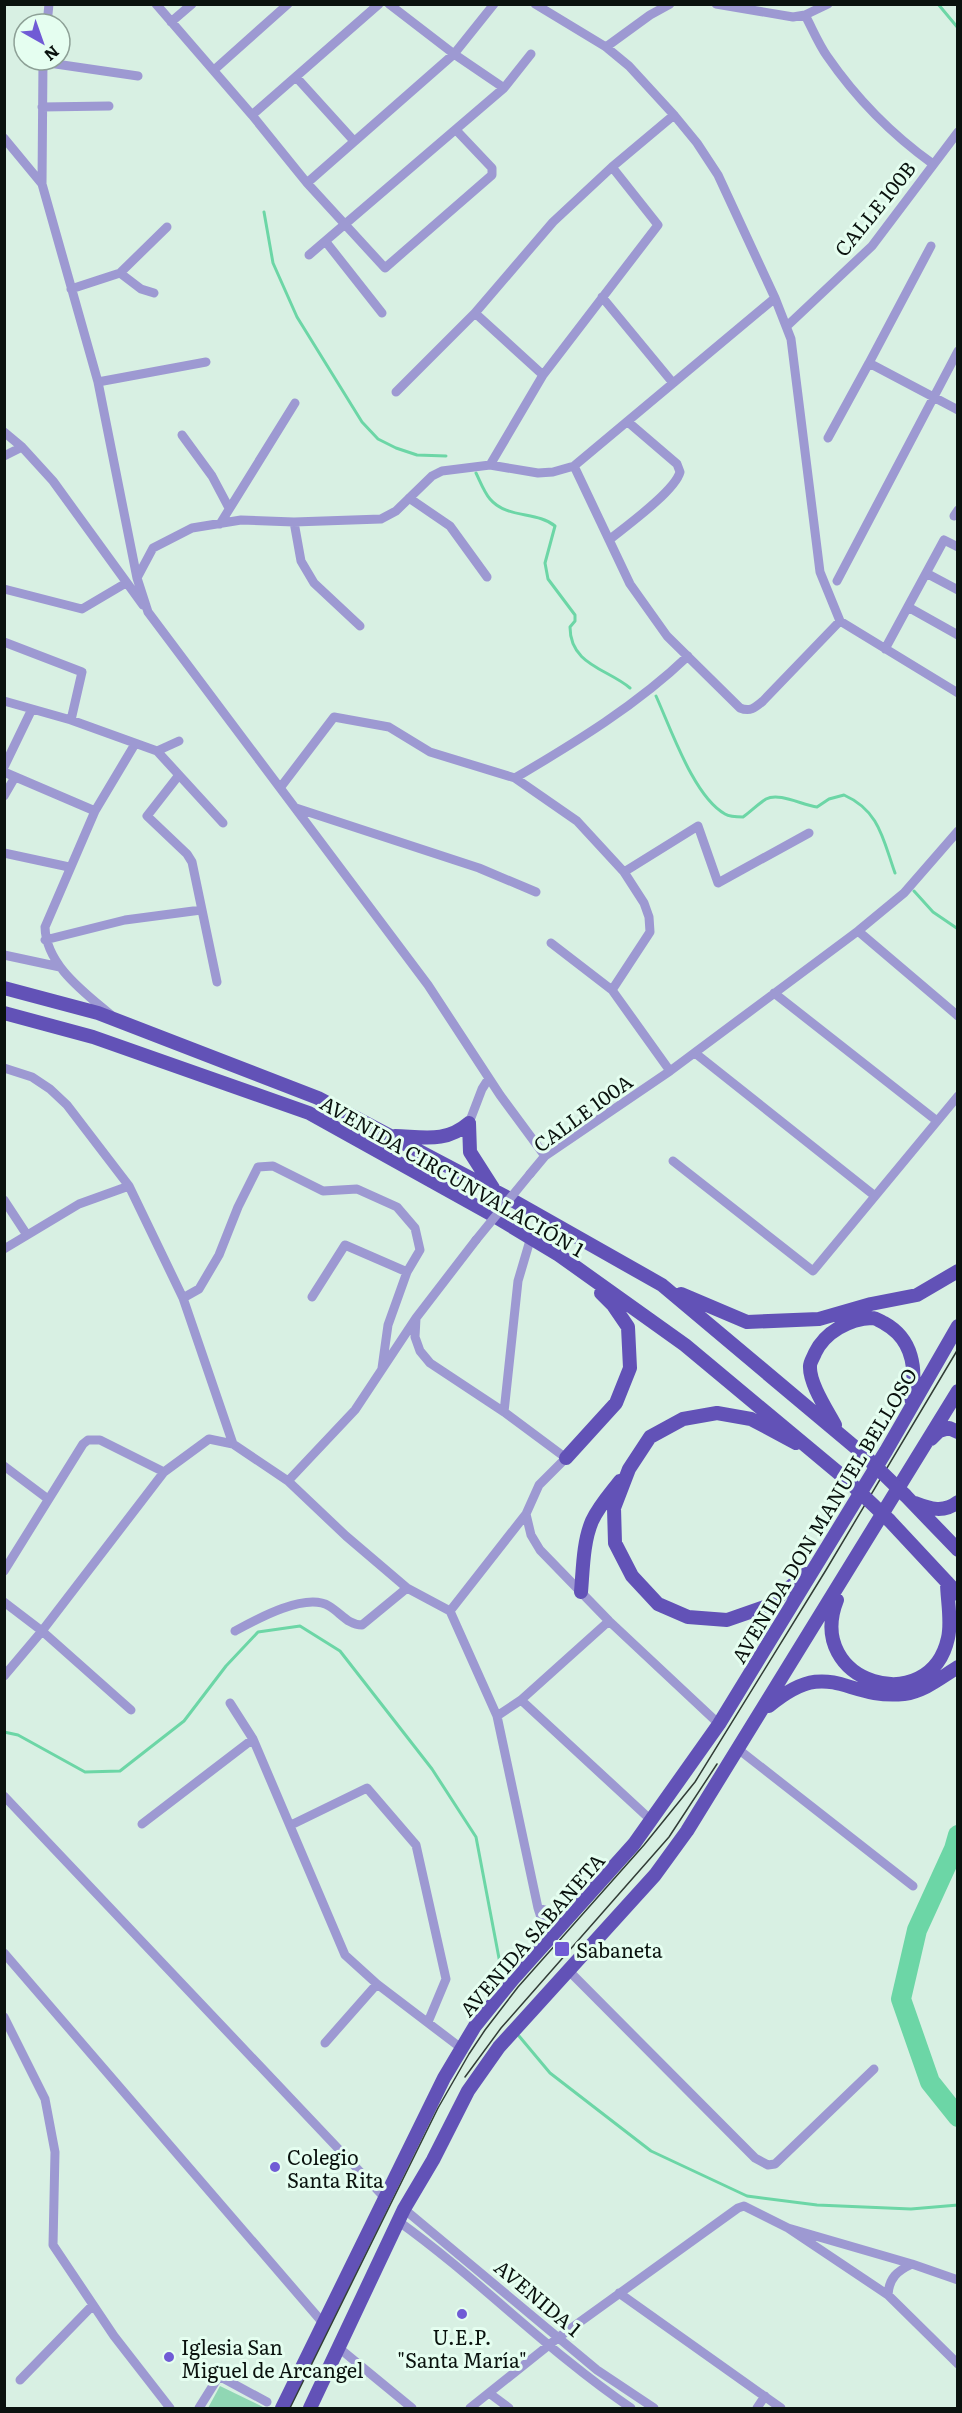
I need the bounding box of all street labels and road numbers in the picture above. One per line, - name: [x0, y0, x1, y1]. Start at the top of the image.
- street label: CALLE 100B: [826, 154, 922, 262]
- street label: CALLE 100A: [526, 1065, 638, 1158]
- street label: AVENIDA CIRCUNVALACIÓN 1: [315, 1087, 591, 1263]
- street label: AVENIDA DON MANUEL BELLOSO: [723, 1362, 923, 1668]
- street label: AVENIDA SABANETA: [451, 1845, 611, 2022]
- street label: AVENIDA 1: [489, 2251, 589, 2343]

